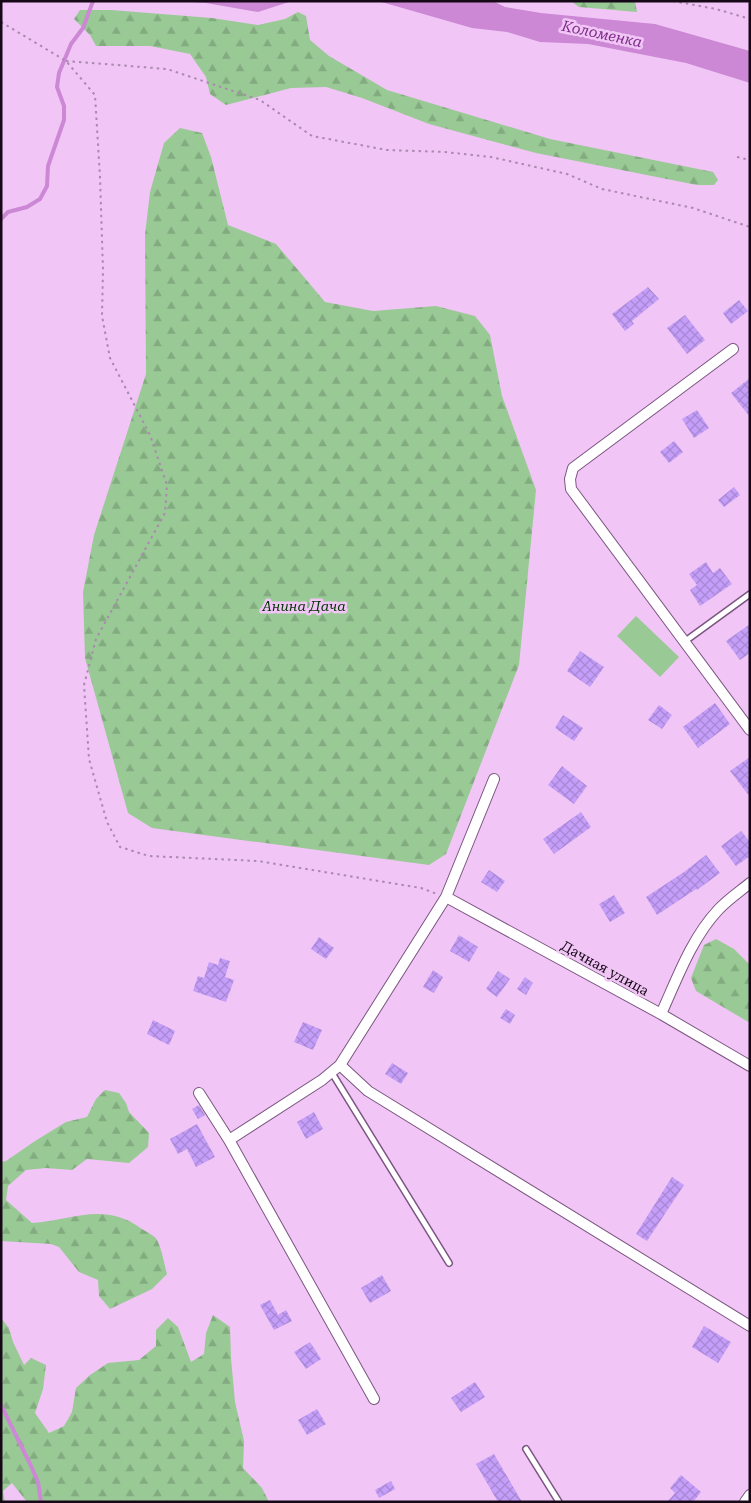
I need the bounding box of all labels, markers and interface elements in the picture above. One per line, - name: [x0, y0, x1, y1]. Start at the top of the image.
- water label: Коломенка: [559, 16, 644, 51]
- park label: Анина Дача: [261, 598, 346, 614]
- street label: Дачная улица: [558, 937, 652, 999]

